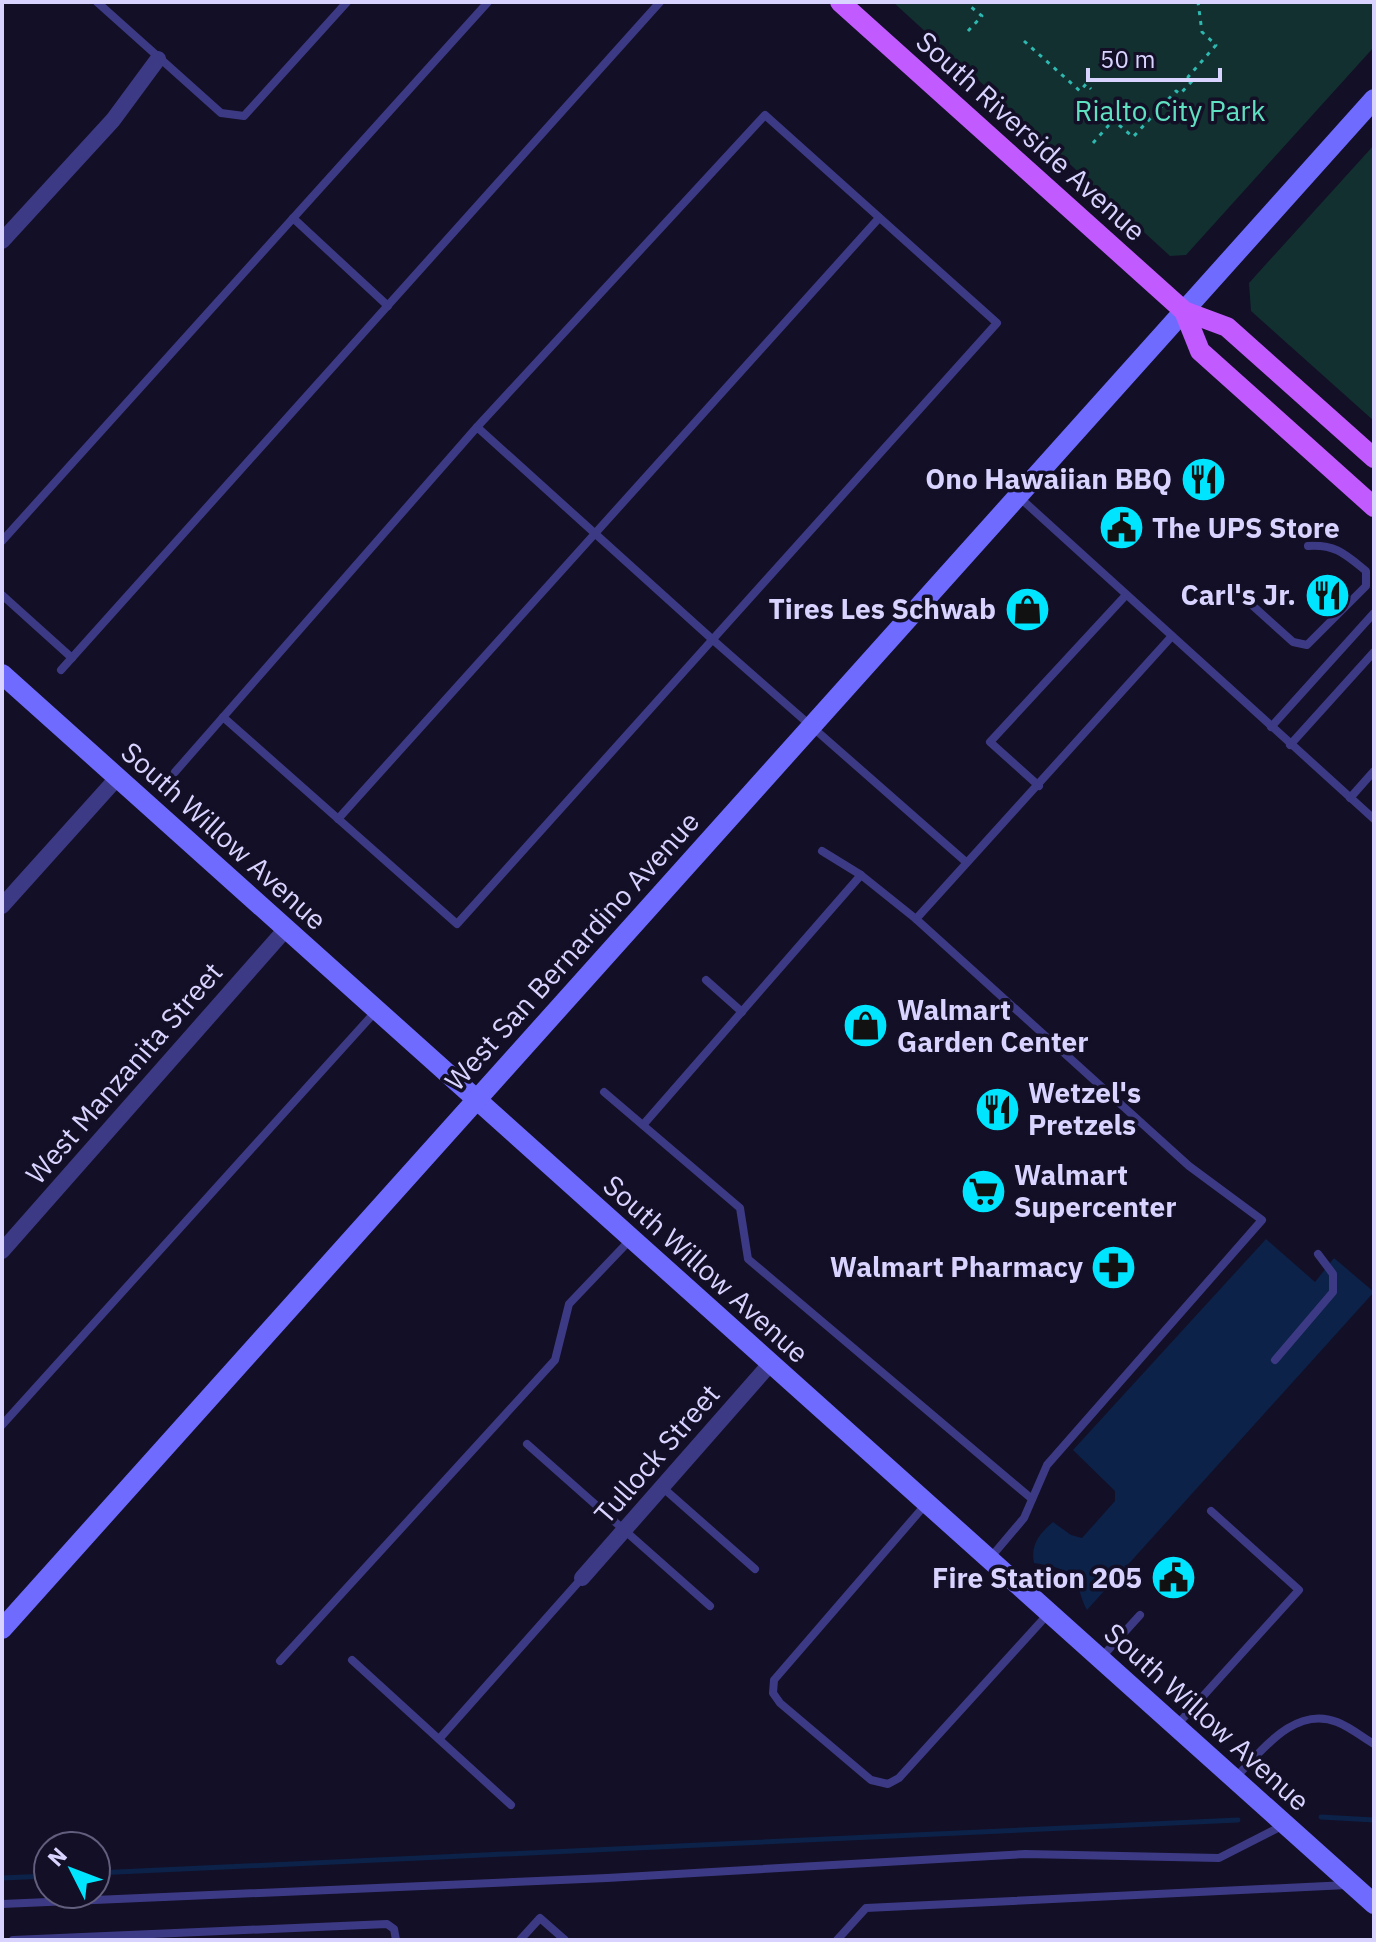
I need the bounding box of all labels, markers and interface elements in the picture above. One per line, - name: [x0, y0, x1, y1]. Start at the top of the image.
- street label: South Riverside Avenue: [909, 23, 1154, 249]
- scale bar: [1088, 32, 1220, 82]
- text: 50 m: [1100, 43, 1155, 75]
- park label: Rialto City Park: [1075, 92, 1266, 129]
- restaurant icon: Ono Hawaiian BBQ: [1179, 455, 1227, 503]
- place label: Ono Hawaiian BBQ: [925, 460, 1172, 497]
- public building icon: The UPS Store: [1097, 504, 1145, 552]
- place label: The UPS Store: [1152, 509, 1340, 546]
- restaurant icon: Carl's Jr.: [1303, 571, 1351, 619]
- place label: Carl's Jr.: [1180, 576, 1296, 613]
- shop icon: Tires Les Schwab: [1003, 585, 1051, 633]
- place label: Tires Les Schwab: [768, 590, 996, 627]
- street label: South Willow Avenue: [114, 733, 335, 938]
- street label: West San Bernardino Avenue: [436, 803, 707, 1098]
- street label: West Manzanita Street: [17, 954, 230, 1191]
- place label: Walmart Garden Center: [897, 991, 1089, 1060]
- shop icon: Walmart Garden Center: [842, 1002, 890, 1050]
- place label: Wetzel's Pretzels: [1028, 1074, 1141, 1143]
- restaurant icon: Wetzel's Pretzels: [973, 1085, 1021, 1133]
- place label: Walmart Supercenter: [1014, 1156, 1177, 1225]
- street label: South Willow Avenue: [596, 1166, 817, 1371]
- supermarket icon: Walmart Supercenter: [959, 1167, 1007, 1215]
- pharmacy icon: Walmart Pharmacy: [1090, 1243, 1138, 1291]
- place label: Walmart Pharmacy: [830, 1248, 1083, 1285]
- street label: Tullock Street: [586, 1376, 728, 1531]
- public building icon: Fire Station 205: [1149, 1554, 1197, 1602]
- place label: Fire Station 205: [932, 1559, 1142, 1596]
- street label: South Willow Avenue: [1097, 1614, 1318, 1819]
- north arrow: [32, 1830, 112, 1910]
- text: N: [41, 1841, 73, 1872]

